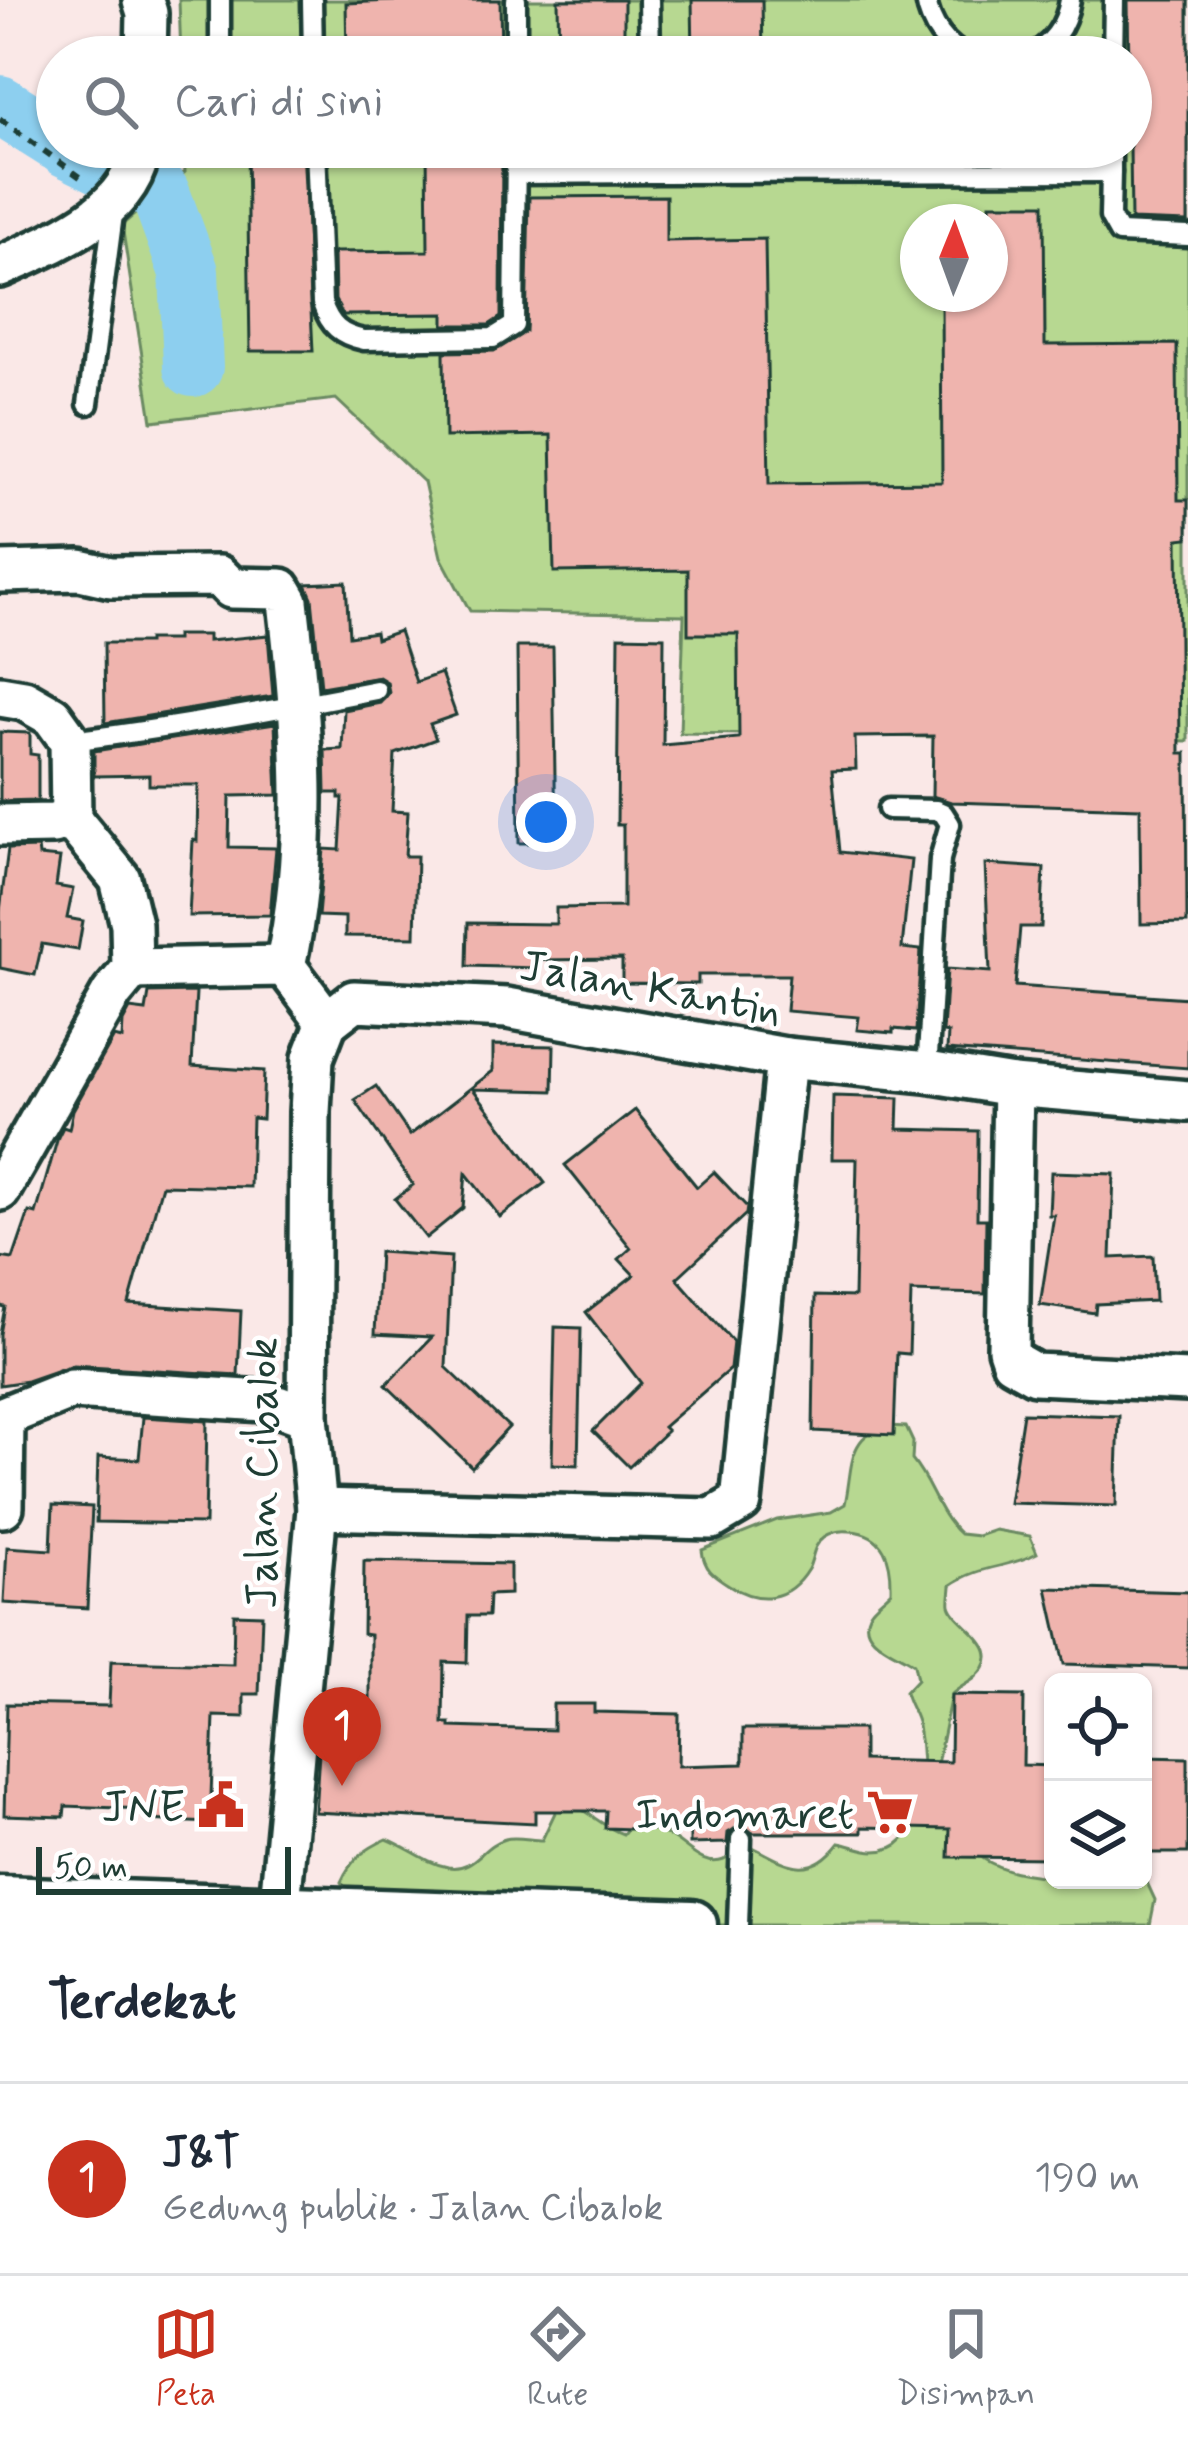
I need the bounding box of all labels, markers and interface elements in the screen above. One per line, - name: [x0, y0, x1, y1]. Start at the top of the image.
- search box: [36, 36, 1152, 168]
- icon: search: [78, 69, 144, 135]
- text: Cari di sini: [174, 73, 383, 132]
- north arrow: [900, 204, 1008, 312]
- your location: [516, 792, 576, 852]
- street label: Jalan Kantin: [515, 937, 786, 1041]
- street label: Jalan Cibalok: [234, 1337, 293, 1609]
- map controls: [1044, 1673, 1152, 1889]
- button: locate: [1044, 1673, 1152, 1781]
- pin: 1: [303, 1687, 381, 1786]
- place label: JNE: [102, 1779, 185, 1838]
- public building icon: JNE: [196, 1780, 246, 1830]
- button: layers: [1044, 1781, 1152, 1889]
- place label: Indomaret: [635, 1786, 854, 1845]
- supermarket icon: Indomaret: [865, 1787, 915, 1837]
- scale bar: [36, 1841, 291, 1894]
- text: 50 m: [54, 1846, 128, 1890]
- text: Terdekat: [48, 1970, 236, 2036]
- text: J&T: [162, 2124, 240, 2183]
- text: 1: [78, 2153, 96, 2204]
- text: 190 m: [1034, 2153, 1140, 2204]
- text: Gedung publik · Jalan Cibalok: [162, 2183, 663, 2234]
- tab: Peta: [153, 2301, 219, 2417]
- tab: Rute: [525, 2301, 591, 2417]
- tab: Disimpan: [896, 2301, 1035, 2417]

